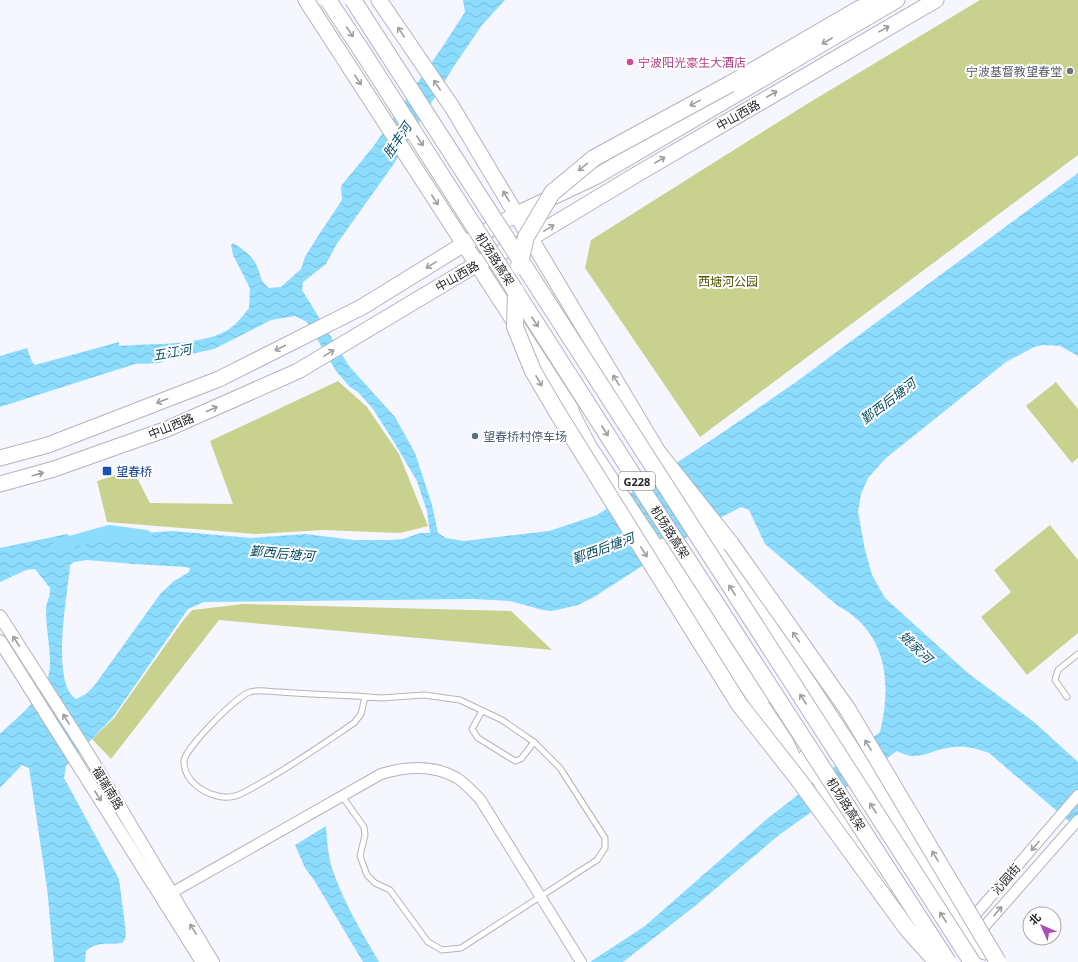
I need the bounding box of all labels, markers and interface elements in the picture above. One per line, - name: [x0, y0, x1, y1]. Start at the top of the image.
- one-way arrow: [878, 24, 890, 32]
- one-way arrow: [346, 26, 354, 38]
- one-way arrow: [397, 27, 405, 38]
- one-way arrow: [822, 37, 833, 45]
- place label: 宁波阳光豪生大酒店: [638, 54, 746, 71]
- marker: 宁波阳光豪生大酒店: [625, 57, 635, 67]
- place label: 宁波基督教望春堂: [966, 63, 1062, 80]
- marker: 宁波基督教望春堂: [1065, 66, 1075, 76]
- one-way arrow: [354, 74, 362, 86]
- one-way arrow: [433, 80, 441, 91]
- one-way arrow: [766, 90, 778, 98]
- street label: 中山西路: [713, 96, 763, 134]
- one-way arrow: [690, 99, 702, 107]
- water label: 胜丰河: [379, 116, 417, 161]
- one-way arrow: [416, 136, 424, 147]
- one-way arrow: [654, 156, 666, 164]
- one-way arrow: [577, 163, 588, 172]
- one-way arrow: [502, 190, 510, 202]
- one-way arrow: [432, 194, 440, 206]
- one-way arrow: [543, 223, 555, 231]
- street label: 机场路高架: [472, 229, 518, 289]
- street label: 中山西路: [432, 257, 482, 295]
- one-way arrow: [425, 260, 436, 269]
- park label: 西塘河公园: [698, 273, 758, 290]
- one-way arrow: [532, 316, 540, 328]
- water label: 五江河: [151, 339, 196, 364]
- one-way arrow: [275, 345, 287, 352]
- one-way arrow: [323, 349, 334, 357]
- water label: 鄞西后塘河: [857, 372, 922, 428]
- one-way arrow: [611, 374, 619, 386]
- one-way arrow: [535, 375, 543, 387]
- one-way arrow: [156, 398, 168, 406]
- one-way arrow: [205, 405, 217, 413]
- street label: 中山西路: [146, 409, 196, 443]
- one-way arrow: [602, 425, 610, 437]
- place label: 望春桥村停车场: [483, 428, 567, 445]
- marker: 望春桥村停车场: [470, 431, 480, 441]
- place label: 望春桥: [116, 463, 152, 480]
- marker: 望春桥: [101, 465, 113, 477]
- one-way arrow: [31, 470, 44, 477]
- road number: G228: [619, 472, 655, 490]
- street label: 机场路高架: [647, 502, 693, 562]
- water label: 鄞西后塘河: [569, 527, 639, 568]
- water label: 鄞西后塘河: [249, 541, 318, 565]
- one-way arrow: [640, 546, 648, 557]
- one-way arrow: [728, 584, 736, 595]
- water label: 姚家河: [896, 627, 938, 669]
- one-way arrow: [792, 631, 800, 642]
- one-way arrow: [12, 636, 20, 647]
- one-way arrow: [798, 693, 806, 705]
- one-way arrow: [62, 714, 70, 725]
- one-way arrow: [864, 739, 872, 751]
- street label: 福瑞南路: [88, 763, 128, 813]
- street label: 机场路高架: [823, 774, 869, 834]
- one-way arrow: [94, 790, 102, 801]
- one-way arrow: [869, 803, 877, 814]
- one-way arrow: [1030, 840, 1039, 851]
- one-way arrow: [931, 851, 939, 862]
- street label: 沁园街: [988, 860, 1024, 898]
- one-way arrow: [993, 906, 1002, 917]
- north arrow: [1022, 906, 1062, 946]
- text: 北: [1025, 909, 1044, 928]
- one-way arrow: [939, 912, 948, 923]
- one-way arrow: [189, 924, 197, 935]

